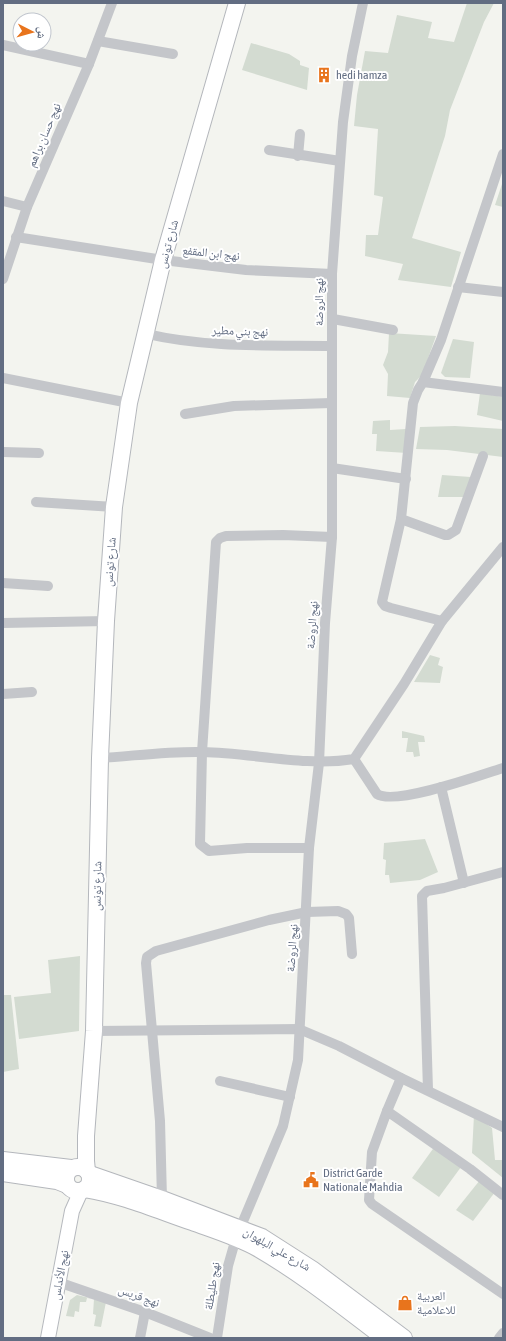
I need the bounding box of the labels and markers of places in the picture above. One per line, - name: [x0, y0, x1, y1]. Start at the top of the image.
- building icon: hedi hamza: [315, 66, 333, 84]
- place label: hedi hamza: [336, 68, 387, 82]
- place label: District Garde Nationale Mahdia: [323, 1166, 403, 1194]
- public building icon: District Garde Nationale Mahdia: [302, 1171, 320, 1189]
- place label: العربية للاعلامية: [417, 1289, 455, 1317]
- shop icon: العربية للاعلامية: [396, 1294, 414, 1312]

